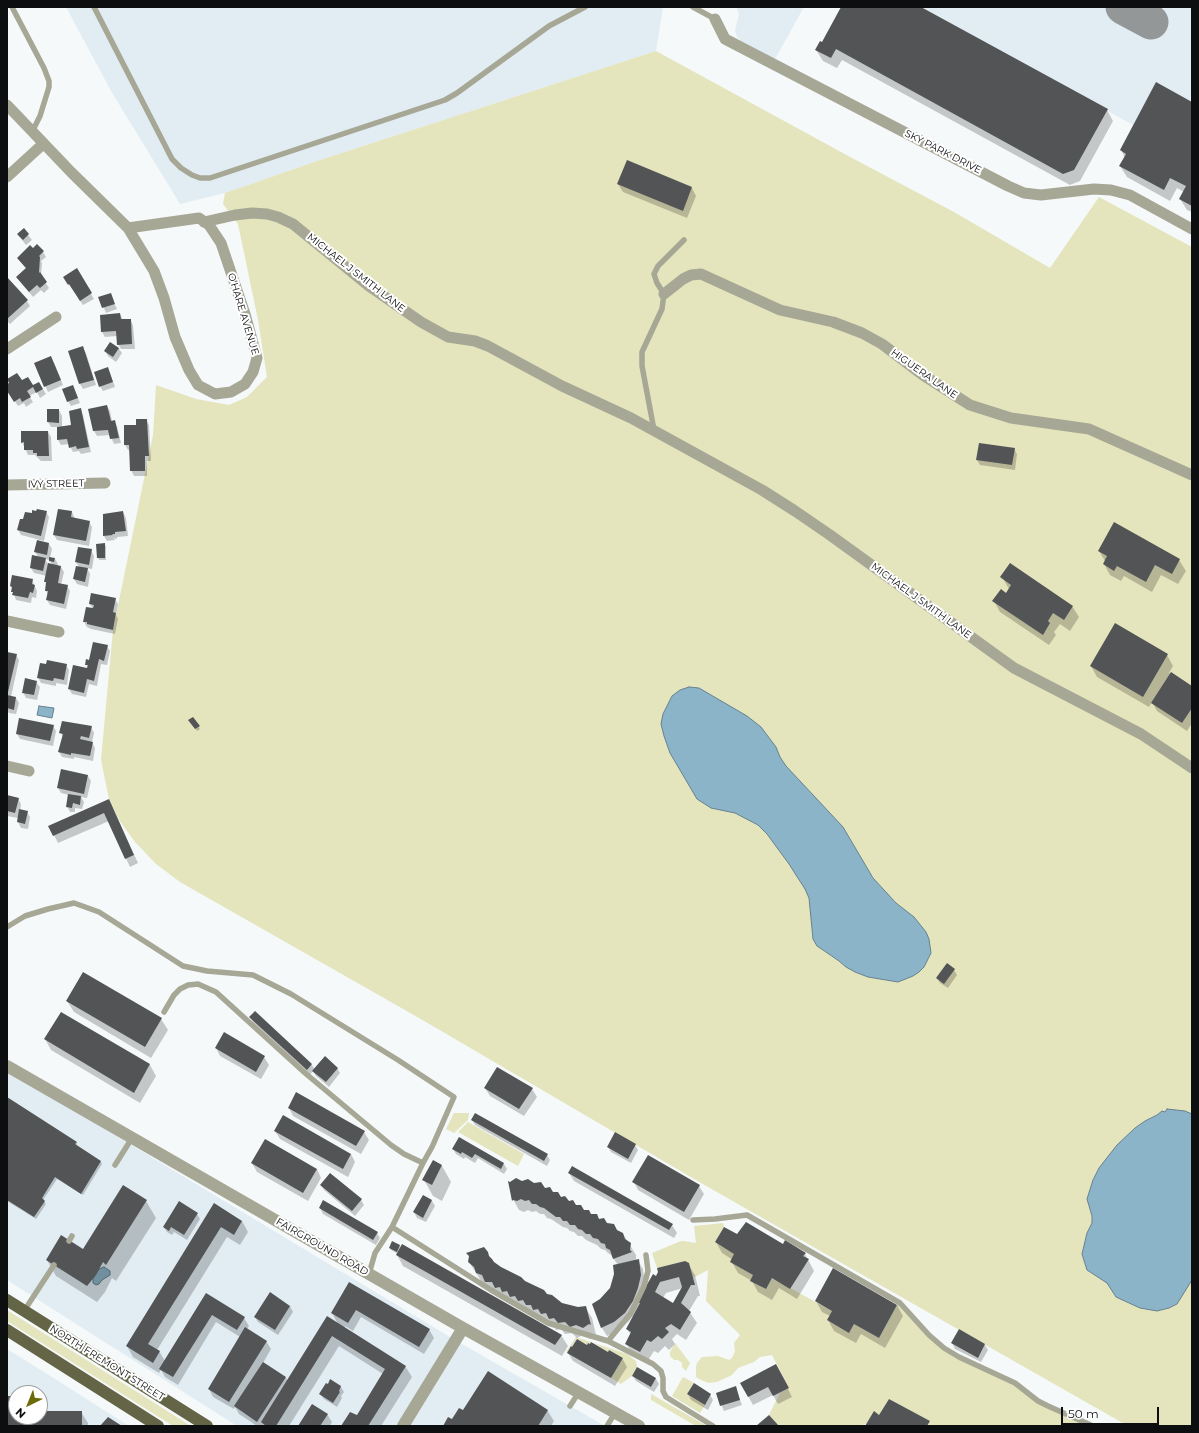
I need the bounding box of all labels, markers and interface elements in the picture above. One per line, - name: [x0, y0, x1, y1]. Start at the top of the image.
- street label: SKY PARK DRIVE: [903, 127, 983, 177]
- street label: MICHAEL J SMITH LANE: [305, 231, 407, 315]
- street label: O'HARE AVENUE: [225, 272, 261, 356]
- street label: HIGUERA LANE: [888, 347, 960, 401]
- street label: IVY STREET: [27, 478, 85, 490]
- street label: MICHAEL J SMITH LANE: [869, 561, 973, 641]
- street label: FAIRGROUND ROAD: [274, 1216, 370, 1278]
- street label: NORTH FREMONT STREET: [47, 1323, 167, 1403]
- north arrow: [8, 1385, 48, 1425]
- scale bar: [1063, 1399, 1161, 1425]
- text: N: [12, 1405, 29, 1421]
- text: 50 m: [1068, 1406, 1099, 1421]

